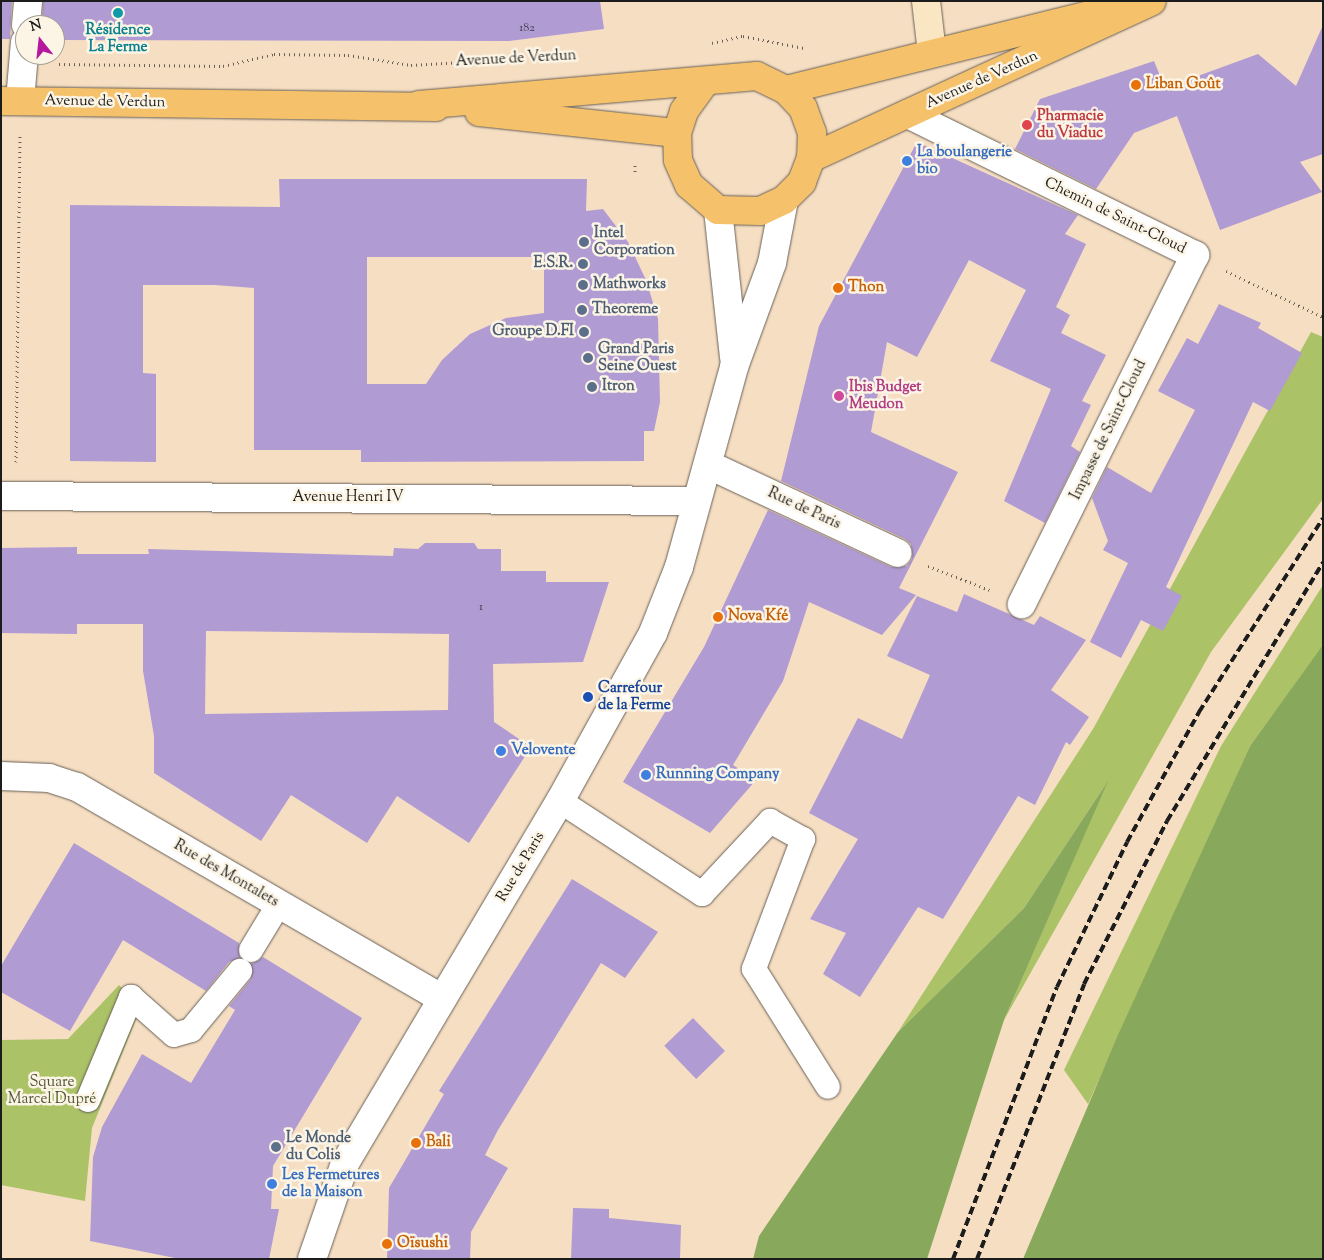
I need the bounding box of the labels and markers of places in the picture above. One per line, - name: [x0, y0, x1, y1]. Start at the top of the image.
- marker: Résidence La Ferme: [112, 7, 124, 19]
- place label: Résidence La Ferme: [85, 21, 151, 56]
- place label: Liban Goût: [1146, 76, 1221, 94]
- marker: Liban Goût: [1130, 79, 1142, 91]
- place label: Pharmacie du Viaduc: [1037, 107, 1104, 142]
- marker: Pharmacie du Viaduc: [1021, 119, 1033, 131]
- place label: La boulangerie bio: [917, 143, 1012, 178]
- marker: La boulangerie bio: [901, 155, 913, 167]
- place label: Intel Corporation: [594, 224, 675, 259]
- marker: Intel Corporation: [578, 236, 590, 248]
- place label: E.S.R.: [534, 255, 573, 273]
- marker: E.S.R.: [577, 258, 589, 270]
- place label: Mathworks: [593, 276, 666, 294]
- marker: Mathworks: [577, 279, 589, 291]
- place label: Thon: [848, 279, 884, 297]
- marker: Thon: [832, 282, 844, 294]
- place label: Theoreme: [592, 301, 658, 319]
- marker: Theoreme: [576, 304, 588, 316]
- place label: Groupe D.FI: [492, 323, 574, 341]
- marker: Groupe D.FI: [578, 326, 590, 338]
- place label: Grand Paris Seine Ouest: [598, 340, 677, 375]
- marker: Grand Paris Seine Ouest: [582, 352, 594, 364]
- place label: Itron: [602, 378, 635, 396]
- place label: Ibis Budget Meudon: [849, 378, 921, 413]
- marker: Itron: [586, 381, 598, 393]
- marker: Ibis Budget Meudon: [833, 390, 845, 402]
- place label: Nova Kfé: [728, 608, 788, 626]
- marker: Nova Kfé: [712, 611, 724, 623]
- place label: Carrefour de la Ferme: [598, 679, 671, 714]
- marker: Carrefour de la Ferme: [582, 691, 594, 703]
- place label: Velovente: [511, 742, 576, 760]
- marker: Velovente: [495, 745, 507, 757]
- place label: Running Company: [656, 766, 779, 784]
- marker: Running Company: [640, 769, 652, 781]
- place label: Le Monde du Colis: [286, 1129, 351, 1164]
- place label: Bali: [426, 1134, 451, 1152]
- marker: Bali: [410, 1137, 422, 1149]
- marker: Le Monde du Colis: [270, 1141, 282, 1153]
- place label: Les Fermetures de la Maison: [282, 1166, 379, 1201]
- marker: Les Fermetures de la Maison: [266, 1178, 278, 1190]
- place label: Oïsushi: [397, 1235, 448, 1253]
- marker: Oïsushi: [381, 1238, 393, 1250]

